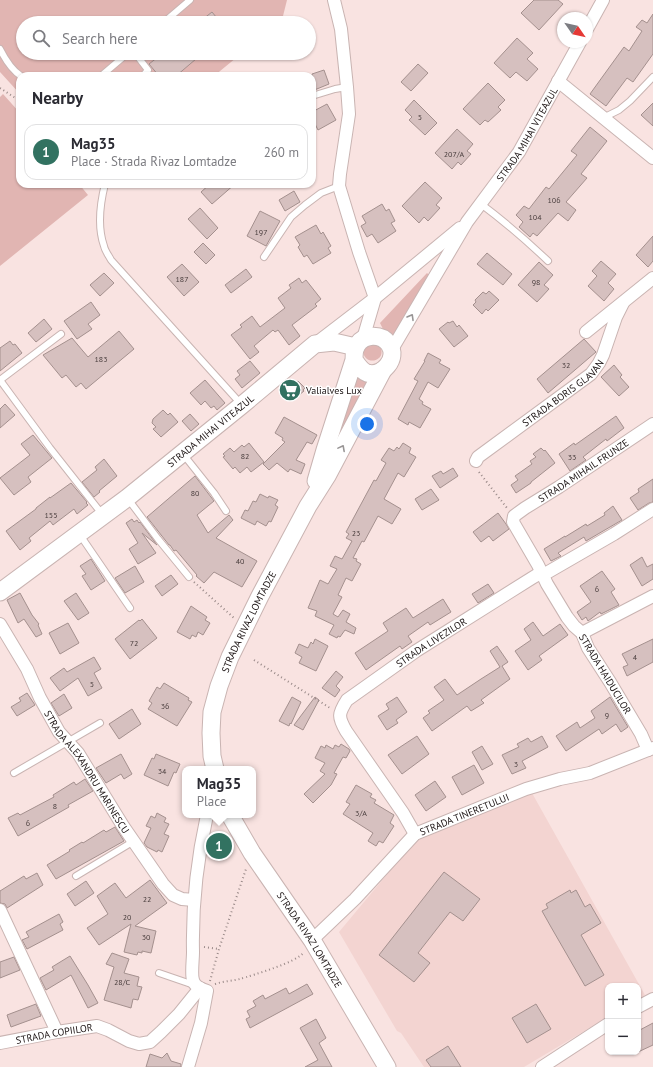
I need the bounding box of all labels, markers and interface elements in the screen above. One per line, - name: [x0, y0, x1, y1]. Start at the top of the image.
- north arrow: [557, 12, 593, 48]
- search box: [16, 16, 316, 60]
- icon: search: [30, 27, 52, 49]
- text: Search here: [62, 29, 138, 48]
- street label: STRADA MIHAI VITEAZUL: [493, 85, 560, 184]
- text: Nearby: [32, 87, 83, 109]
- house number: 5: [418, 112, 422, 122]
- text: Mag35: [71, 134, 116, 153]
- text: 1: [42, 144, 50, 161]
- text: 260 m: [264, 144, 299, 161]
- house number: 207/A: [444, 149, 465, 159]
- text: Place · Strada Rivaz Lomtadze: [71, 153, 237, 170]
- house number: 106: [547, 195, 561, 205]
- house number: 104: [528, 212, 542, 222]
- house number: 197: [254, 227, 268, 237]
- house number: 187: [175, 274, 189, 284]
- house number: 98: [532, 277, 540, 287]
- one-way arrow: [407, 314, 414, 321]
- house number: 183: [94, 354, 108, 364]
- street label: STRADA BORIS GLAVAN: [519, 357, 606, 429]
- house number: 32: [562, 360, 570, 370]
- supermarket icon: Valialves Lux: [277, 377, 303, 403]
- place label: Valialves Lux: [305, 384, 362, 397]
- street label: STRADA MIHAI VITEAZUL: [164, 392, 256, 470]
- your location: [357, 414, 377, 434]
- street label: STRADA MIHAIL FRUNZE: [535, 436, 631, 505]
- one-way arrow: [337, 445, 345, 452]
- house number: 82: [241, 451, 249, 461]
- house number: 33: [568, 452, 576, 462]
- house number: 80: [191, 488, 200, 498]
- house number: 155: [44, 510, 58, 520]
- house number: 23: [352, 528, 360, 538]
- house number: 40: [236, 556, 245, 566]
- street label: STRADA RIVAZ LOMTADZE: [218, 569, 279, 674]
- house number: 6: [595, 584, 599, 594]
- street label: STRADA LIVEZILOR: [393, 614, 469, 670]
- street label: STRADA HAIDUCILOR: [576, 632, 634, 717]
- house number: 72: [130, 638, 138, 648]
- house number: 4: [633, 652, 638, 662]
- house number: 5: [90, 679, 94, 689]
- house number: 36: [161, 701, 169, 711]
- street label: STRADA ALEXANDRU MARINESCU: [42, 708, 133, 836]
- house number: 9: [605, 710, 609, 720]
- house number: 3: [514, 759, 518, 769]
- house number: 34: [158, 766, 167, 776]
- popup: [182, 766, 256, 818]
- text: Mag35: [197, 774, 241, 793]
- street label: STRADA TINERETULUI: [418, 790, 511, 838]
- text: Place: [197, 793, 226, 810]
- house number: 8: [53, 801, 57, 811]
- house number: 3/A: [355, 808, 367, 818]
- house number: 6: [26, 818, 30, 828]
- pin: 1: [206, 831, 232, 861]
- street label: STRADA RIVAZ LOMTADZE: [274, 889, 345, 990]
- house number: 22: [143, 894, 151, 904]
- house number: 20: [123, 912, 132, 922]
- house number: 30: [142, 932, 151, 942]
- house number: 28/C: [114, 977, 130, 987]
- map controls: [605, 983, 641, 1055]
- button: +: [605, 983, 641, 1019]
- button: −: [605, 1019, 641, 1055]
- street label: STRADA COPIILOR: [15, 1020, 94, 1046]

